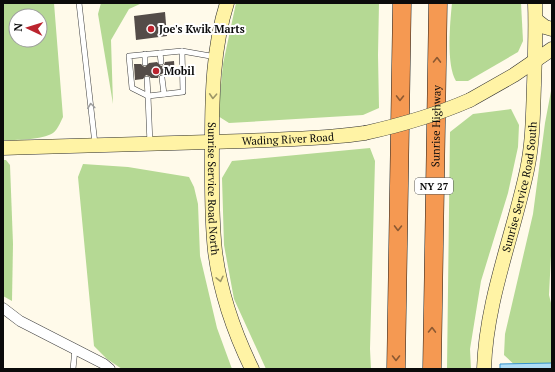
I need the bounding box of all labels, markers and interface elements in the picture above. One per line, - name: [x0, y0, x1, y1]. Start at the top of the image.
- north arrow: [8, 8, 48, 48]
- text: N: [11, 22, 25, 32]
- place label: Joe's Kwik Marts: [159, 22, 245, 36]
- marker: Joe's Kwik Marts: [146, 24, 156, 34]
- one-way arrow: [433, 57, 441, 63]
- place label: Mobil: [164, 64, 195, 78]
- marker: Mobil: [151, 66, 161, 76]
- street label: Sunrise Highway: [428, 84, 444, 167]
- one-way arrow: [209, 93, 217, 99]
- one-way arrow: [396, 95, 404, 101]
- one-way arrow: [87, 103, 96, 109]
- street label: Sunrise Service Road South: [499, 121, 540, 254]
- street label: Sunrise Service Road North: [205, 122, 223, 257]
- street label: Wading River Road: [241, 130, 335, 148]
- road number: NY 27: [415, 178, 453, 194]
- one-way arrow: [394, 225, 402, 231]
- one-way arrow: [216, 276, 224, 282]
- one-way arrow: [428, 327, 436, 333]
- one-way arrow: [392, 355, 400, 361]

